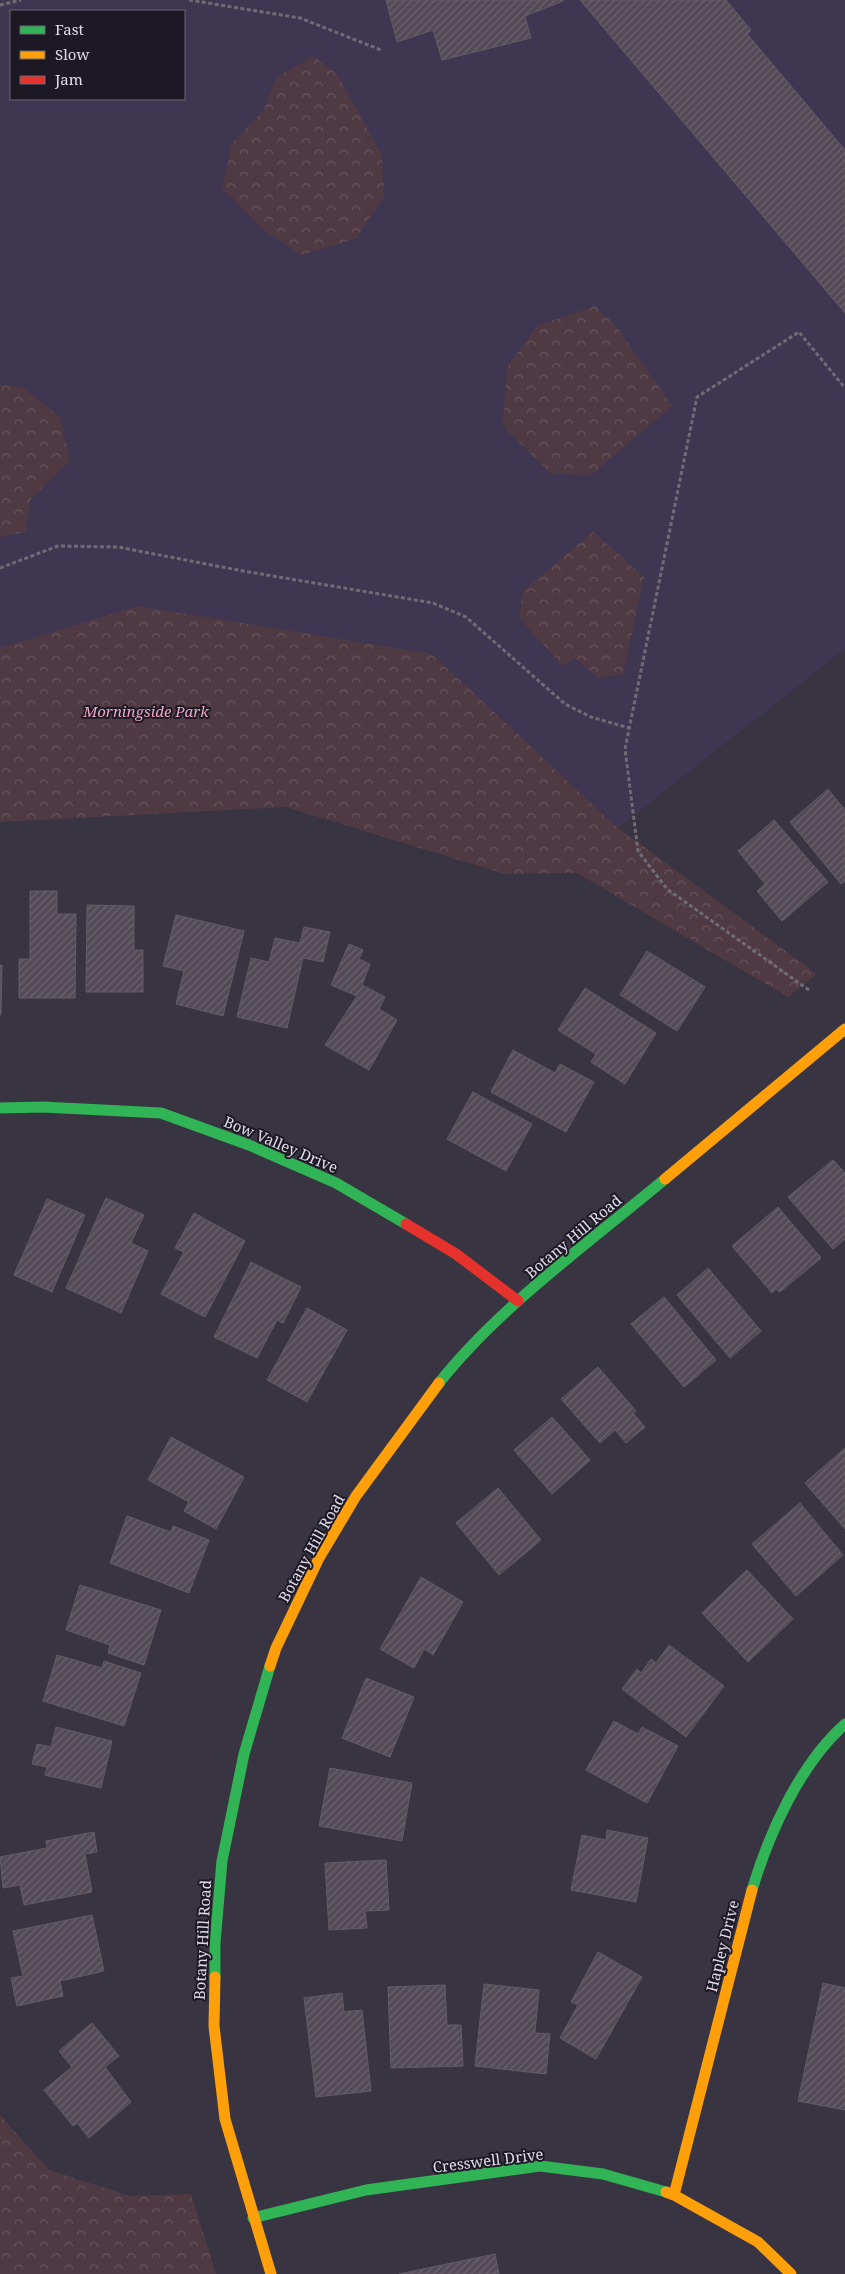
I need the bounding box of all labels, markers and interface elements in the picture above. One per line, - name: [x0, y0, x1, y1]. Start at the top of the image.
- legend: [10, 10, 185, 100]
- text: Fast: [55, 19, 84, 39]
- text: Slow: [55, 44, 89, 64]
- text: Jam: [54, 69, 83, 89]
- park label: Morningside Park: [82, 701, 209, 721]
- street label: Bow Valley Drive: [221, 1111, 341, 1177]
- street label: Botany Hill Road: [521, 1190, 625, 1282]
- street label: Botany Hill Road: [273, 1491, 349, 1605]
- street label: Botany Hill Road: [189, 1880, 215, 2000]
- street label: Hapley Drive: [701, 1898, 743, 1994]
- street label: Cresswell Drive: [431, 2143, 545, 2177]

